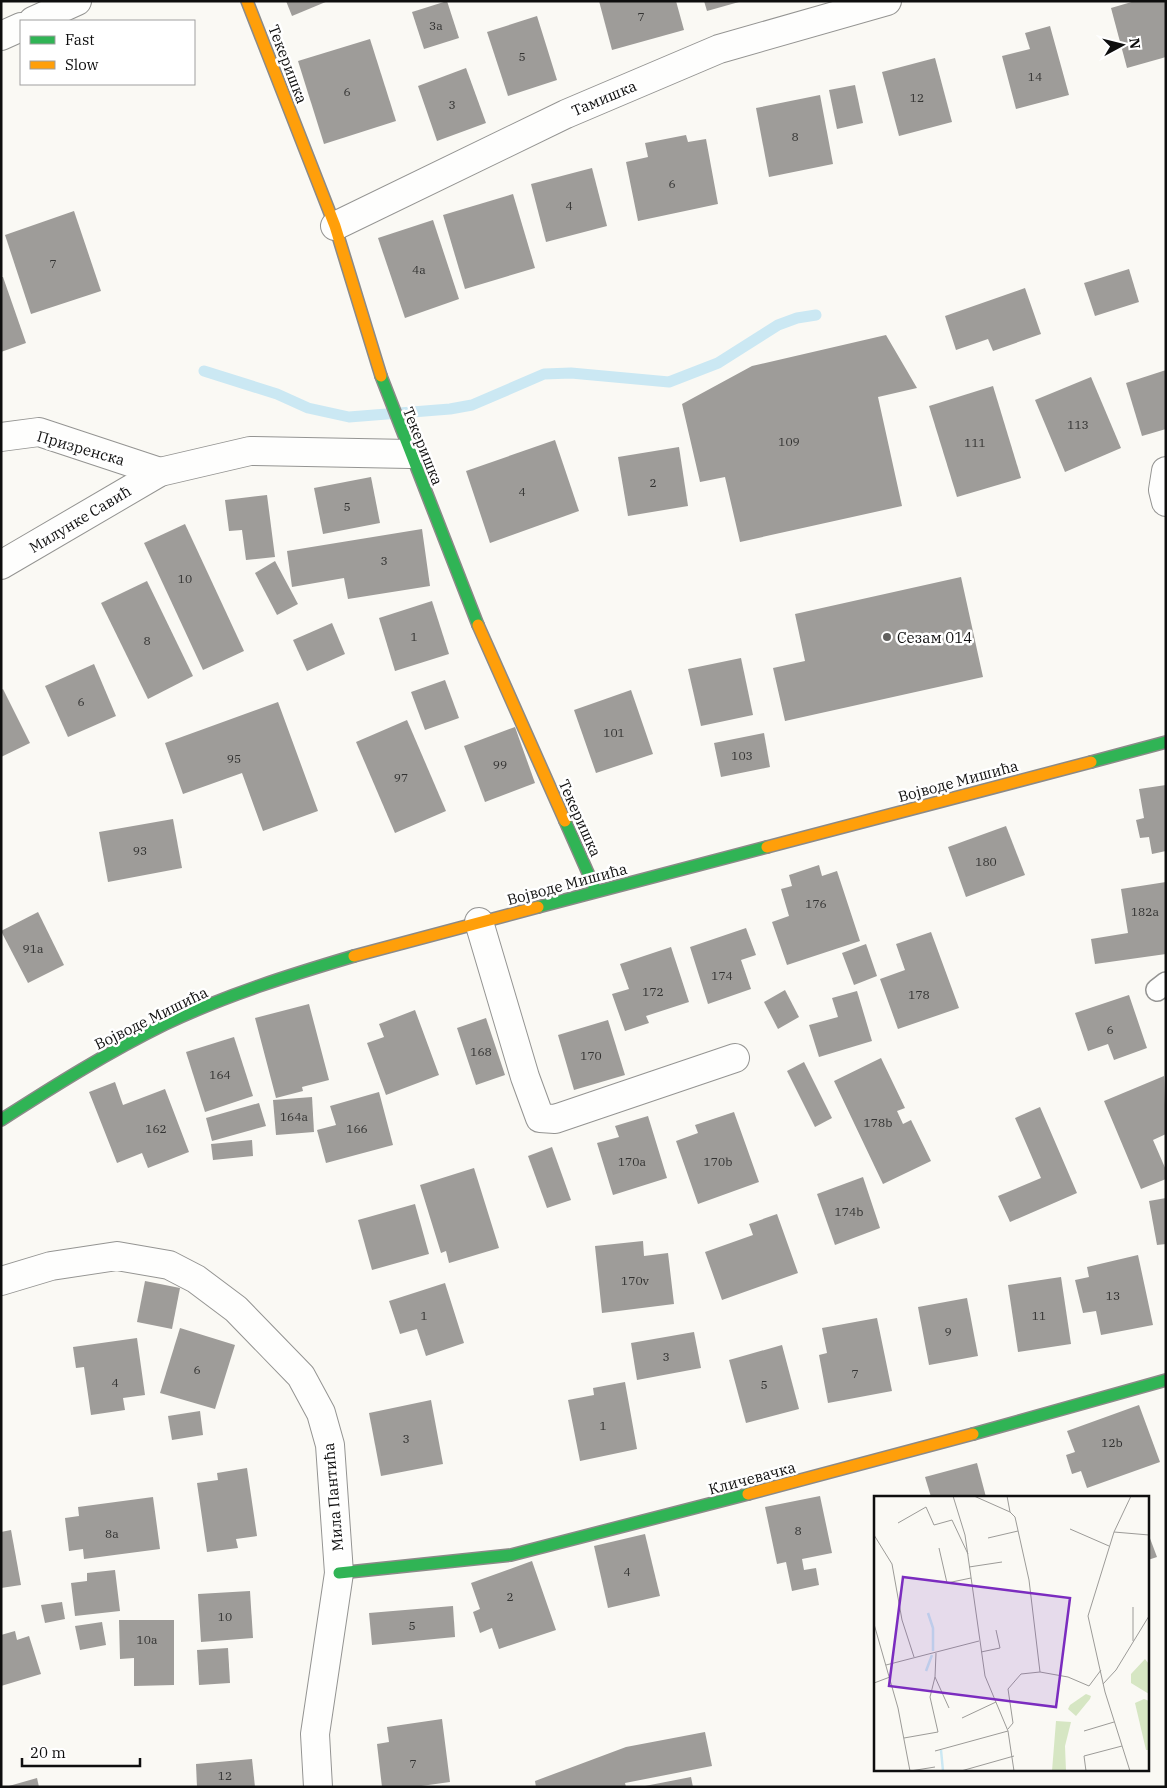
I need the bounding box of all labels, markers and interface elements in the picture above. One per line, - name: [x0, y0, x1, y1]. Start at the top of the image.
- house number: 7: [637, 9, 645, 24]
- house number: 3a: [429, 18, 443, 33]
- legend: [20, 20, 195, 85]
- north arrow: [1097, 20, 1147, 70]
- street label: Текеришка: [264, 22, 312, 106]
- text: Fast: [65, 30, 95, 49]
- text: N: [1125, 37, 1145, 50]
- house number: 5: [518, 49, 526, 64]
- text: Slow: [65, 55, 99, 74]
- house number: 14: [1028, 69, 1042, 84]
- street label: Тамишка: [569, 76, 639, 120]
- house number: 6: [343, 84, 351, 99]
- house number: 12: [910, 90, 924, 105]
- house number: 3: [448, 97, 456, 112]
- house number: 8: [791, 129, 799, 144]
- house number: 6: [668, 176, 676, 191]
- house number: 4: [565, 198, 573, 213]
- house number: 7: [49, 256, 57, 271]
- house number: 4a: [412, 262, 426, 277]
- street label: Текеришка: [399, 404, 447, 488]
- house number: 113: [1067, 417, 1089, 432]
- street label: Призренска: [35, 426, 127, 470]
- house number: 109: [778, 434, 800, 449]
- house number: 111: [964, 435, 986, 450]
- house number: 2: [649, 475, 657, 490]
- street label: Милунке Савић: [26, 481, 134, 557]
- house number: 4: [518, 484, 526, 499]
- house number: 5: [343, 499, 351, 514]
- house number: 3: [380, 553, 388, 568]
- house number: 10: [178, 571, 192, 586]
- place label: Сезам 014: [897, 628, 972, 647]
- house number: 1: [410, 629, 418, 644]
- marker: Сезам 014: [881, 631, 893, 643]
- house number: 8: [143, 633, 151, 648]
- house number: 6: [77, 694, 85, 709]
- house number: 101: [603, 725, 625, 740]
- house number: 103: [731, 748, 753, 763]
- house number: 95: [227, 751, 241, 766]
- street label: Војводе Мишића: [896, 756, 1020, 806]
- house number: 99: [493, 757, 507, 772]
- house number: 97: [394, 770, 408, 785]
- street label: Текеришка: [554, 776, 606, 860]
- house number: 93: [133, 843, 147, 858]
- house number: 180: [975, 854, 997, 869]
- street label: Војводе Мишића: [505, 859, 629, 909]
- house number: 176: [805, 896, 827, 911]
- house number: 182a: [1131, 904, 1160, 919]
- house number: 91a: [23, 941, 44, 956]
- house number: 174: [711, 968, 733, 983]
- street label: Војводе Мишића: [91, 982, 211, 1054]
- house number: 172: [642, 984, 664, 999]
- house number: 178: [908, 987, 930, 1002]
- house number: 6: [1106, 1022, 1114, 1037]
- house number: 168: [470, 1044, 492, 1059]
- house number: 170: [580, 1048, 602, 1063]
- house number: 164: [209, 1067, 231, 1082]
- house number: 164a: [280, 1109, 309, 1124]
- house number: 178b: [864, 1115, 892, 1130]
- house number: 162: [145, 1121, 167, 1136]
- house number: 166: [346, 1121, 368, 1136]
- house number: 170a: [618, 1154, 647, 1169]
- house number: 170b: [704, 1154, 732, 1169]
- house number: 174b: [835, 1204, 863, 1219]
- house number: 170v: [621, 1273, 650, 1288]
- house number: 13: [1106, 1288, 1120, 1303]
- house number: 1: [420, 1308, 428, 1323]
- house number: 11: [1032, 1308, 1046, 1323]
- house number: 9: [944, 1324, 952, 1339]
- house number: 3: [662, 1349, 670, 1364]
- house number: 6: [193, 1362, 201, 1377]
- house number: 7: [851, 1366, 859, 1381]
- house number: 4: [111, 1375, 119, 1390]
- house number: 5: [760, 1377, 768, 1392]
- house number: 1: [599, 1418, 607, 1433]
- house number: 3: [402, 1431, 410, 1446]
- house number: 12b: [1101, 1435, 1123, 1450]
- street label: Мила Пантића: [319, 1442, 347, 1552]
- street label: Кличевачка: [706, 1457, 798, 1499]
- inset map: [874, 1496, 1150, 1770]
- house number: 8: [794, 1523, 802, 1538]
- house number: 8a: [105, 1526, 119, 1541]
- house number: 4: [623, 1564, 631, 1579]
- house number: 2: [506, 1589, 514, 1604]
- house number: 10: [218, 1609, 232, 1624]
- house number: 5: [408, 1618, 416, 1633]
- house number: 10a: [137, 1632, 158, 1647]
- scale bar: [22, 1736, 140, 1768]
- text: 20 m: [30, 1743, 66, 1762]
- house number: 7: [409, 1756, 417, 1771]
- house number: 12: [218, 1768, 232, 1783]

